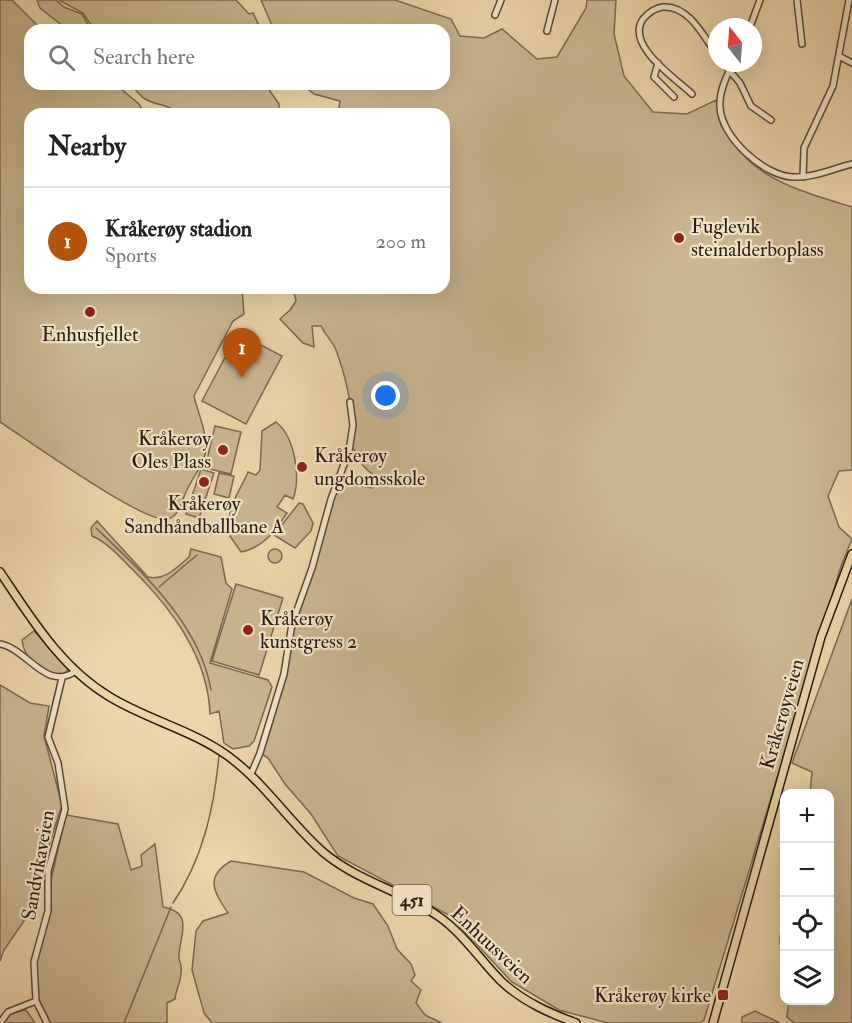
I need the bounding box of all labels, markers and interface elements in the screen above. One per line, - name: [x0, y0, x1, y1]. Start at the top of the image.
- north arrow: [708, 18, 762, 72]
- search box: [24, 24, 450, 90]
- icon: search: [45, 41, 78, 74]
- text: Search here: [93, 43, 195, 71]
- text: Nearby: [48, 131, 126, 163]
- place label: Fuglevik steinalderboplass: [691, 214, 824, 263]
- text: Kråkerøy stadion: [105, 215, 252, 243]
- text: 1: [64, 229, 71, 254]
- text: 200 m: [376, 229, 426, 254]
- marker: Fuglevik steinalderboplass: [672, 231, 686, 245]
- text: Sports: [105, 243, 157, 268]
- marker: Enhusfjellet: [83, 305, 97, 319]
- place label: Enhusfjellet: [42, 322, 139, 347]
- pin: 1: [222, 328, 262, 378]
- your location: [371, 381, 400, 410]
- place label: Kråkerøy Oles Plass: [132, 426, 212, 474]
- marker: Kråkerøy Oles Plass: [216, 443, 230, 457]
- place label: Kråkerøy ungdomsskole: [314, 443, 425, 491]
- marker: Kråkerøy ungdomsskole: [295, 460, 309, 474]
- marker: Kråkerøy Sandhåndballbane A: [197, 475, 211, 489]
- place label: Kråkerøy Sandhåndballbane A: [124, 491, 284, 539]
- place label: Kråkerøy kunstgress 2: [260, 606, 357, 654]
- marker: Kråkerøy kunstgress 2: [241, 623, 255, 637]
- street label: Kråkerøyveien: [754, 656, 810, 772]
- map controls: [780, 789, 834, 1005]
- button: +: [780, 789, 834, 843]
- street label: Sandvikaveien: [16, 808, 60, 922]
- button: −: [780, 843, 834, 897]
- road number: 451: [392, 885, 432, 915]
- button: locate: [780, 897, 834, 951]
- street label: Enhuusveien: [446, 901, 538, 989]
- button: layers: [780, 951, 834, 1005]
- place label: Kråkerøy kirke: [594, 983, 711, 1008]
- marker: Kråkerøy kirke: [716, 988, 730, 1002]

